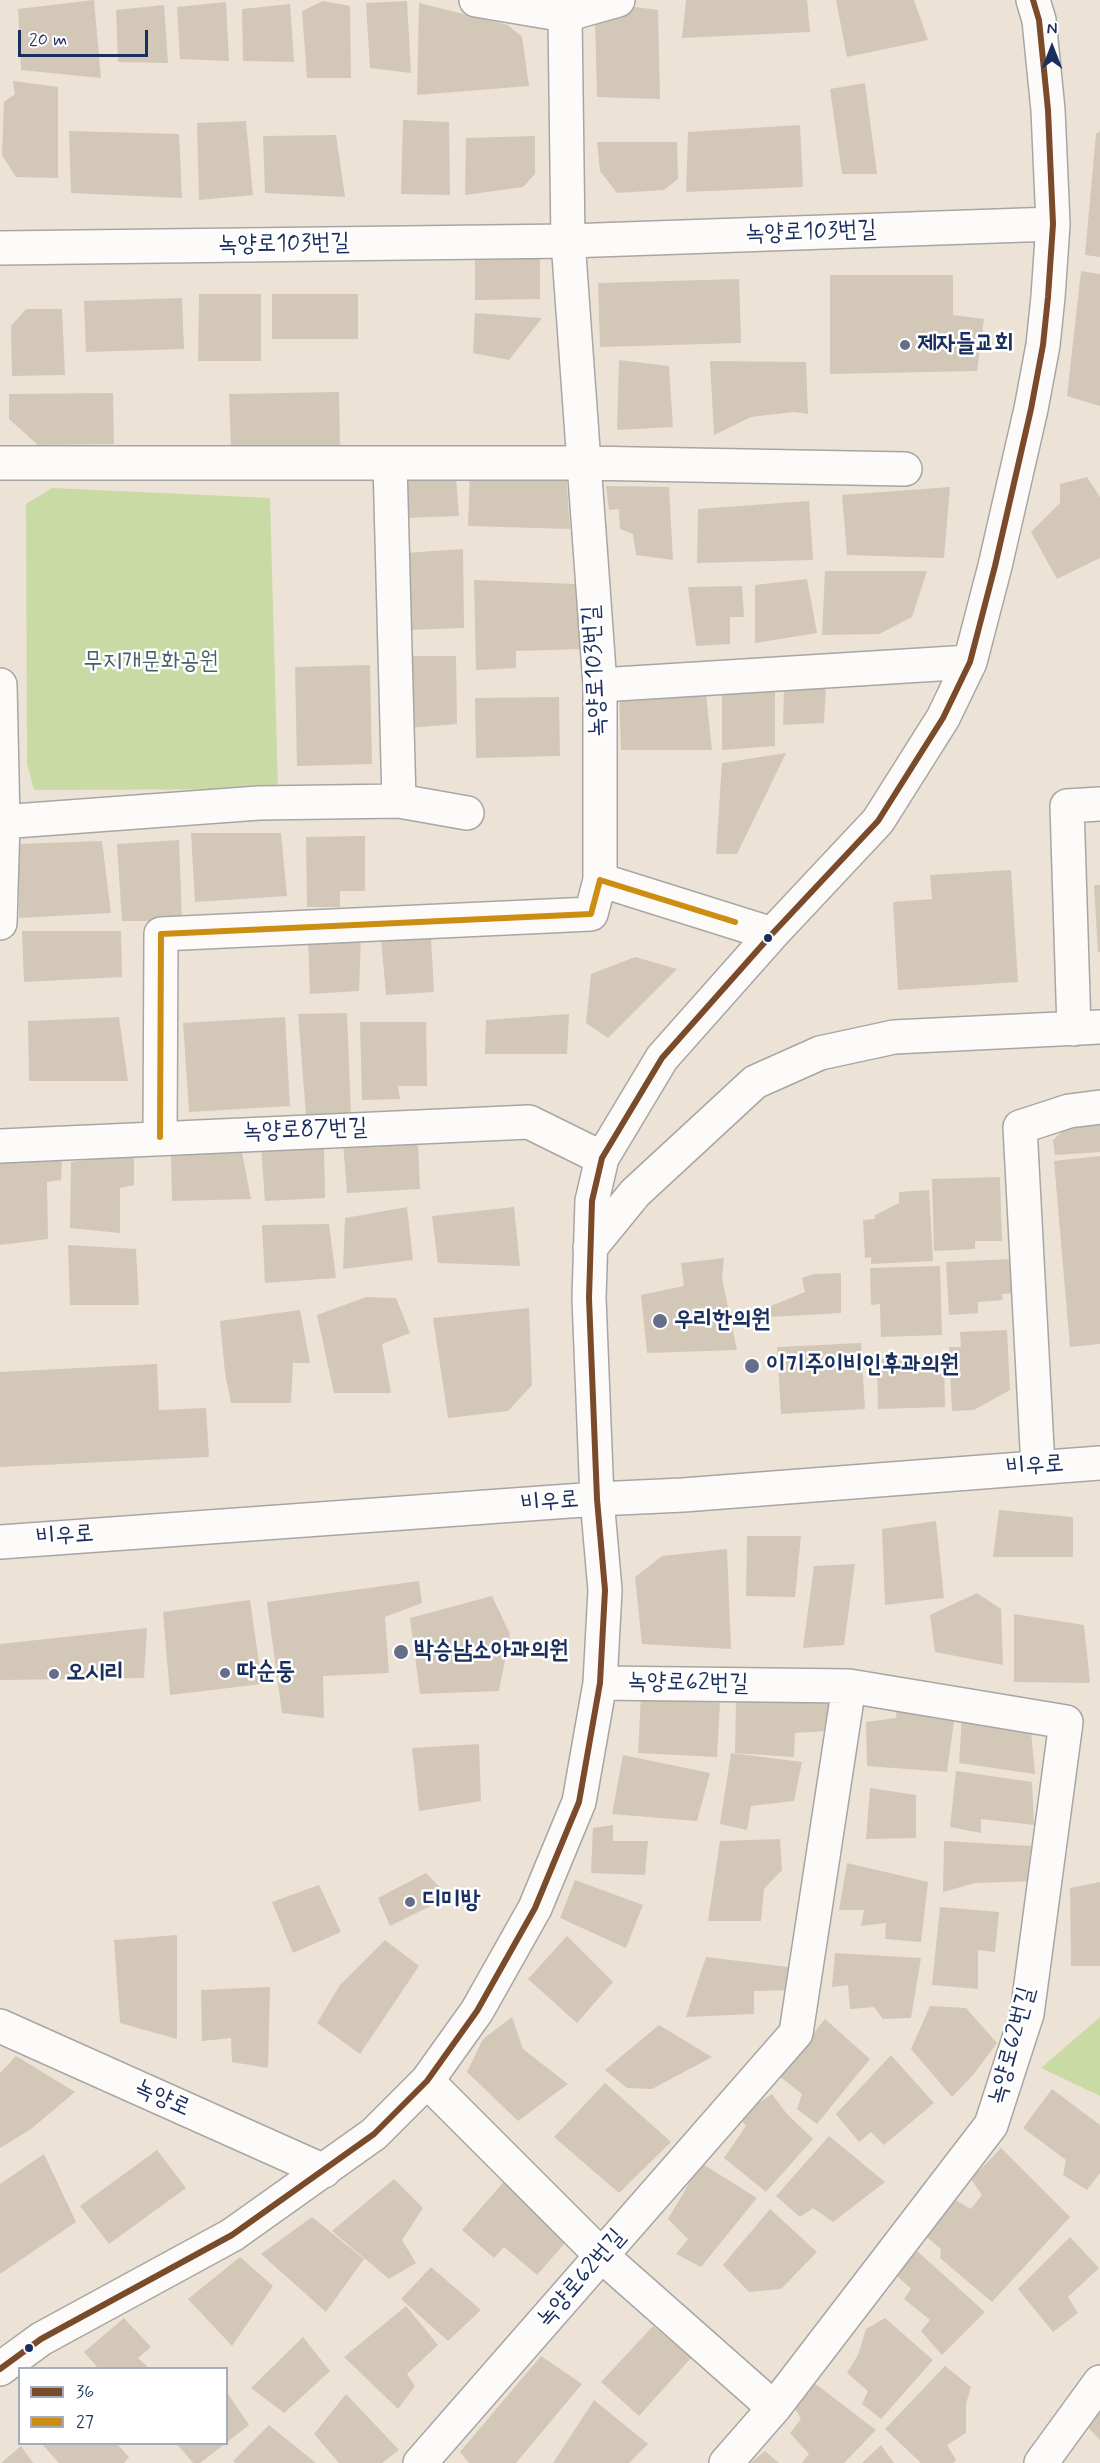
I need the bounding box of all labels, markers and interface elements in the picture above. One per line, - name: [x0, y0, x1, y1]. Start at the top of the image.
- scale bar: [21, 18, 152, 56]
- north arrow: [1022, 18, 1082, 78]
- text: N: [1047, 19, 1057, 40]
- text: 20 m: [29, 28, 67, 52]
- street label: 녹양로103번길: [745, 216, 877, 250]
- street label: 녹양로103번길: [218, 229, 350, 261]
- place label: 제자들교회: [917, 331, 1014, 359]
- marker: 제자들교회: [898, 338, 912, 352]
- street label: 녹양로103번길: [578, 605, 614, 737]
- park label: 무지개문화공원: [83, 649, 219, 677]
- unlabelled marker: [762, 932, 774, 944]
- street label: 녹양로87번길: [242, 1114, 368, 1148]
- place label: 우리한의원: [674, 1307, 771, 1335]
- marker: 우리한의원: [651, 1312, 669, 1330]
- place label: 이기주이비인후과의원: [766, 1352, 959, 1380]
- marker: 이기주이비인후과의원: [743, 1357, 761, 1375]
- street label: 비우로: [1005, 1451, 1065, 1483]
- street label: 비우로: [520, 1486, 580, 1520]
- street label: 비우로: [35, 1521, 95, 1553]
- place label: 박승남소아과의원: [414, 1638, 568, 1666]
- marker: 박승남소아과의원: [392, 1643, 410, 1661]
- place label: 따순둥: [237, 1659, 295, 1687]
- place label: 오시리: [66, 1660, 124, 1688]
- marker: 따순둥: [218, 1666, 232, 1680]
- marker: 오시리: [47, 1667, 61, 1681]
- street label: 녹양로62번길: [627, 1669, 749, 1699]
- place label: 디미방: [422, 1888, 480, 1916]
- marker: 디미방: [403, 1895, 417, 1909]
- street label: 녹양로62번길: [983, 1984, 1043, 2108]
- street label: 녹양로: [130, 2074, 194, 2124]
- street label: 녹양로62번길: [532, 2224, 632, 2334]
- unlabelled marker: [23, 2342, 35, 2354]
- legend: [18, 2367, 228, 2445]
- text: 36: [76, 2380, 94, 2404]
- text: 27: [76, 2410, 94, 2434]

